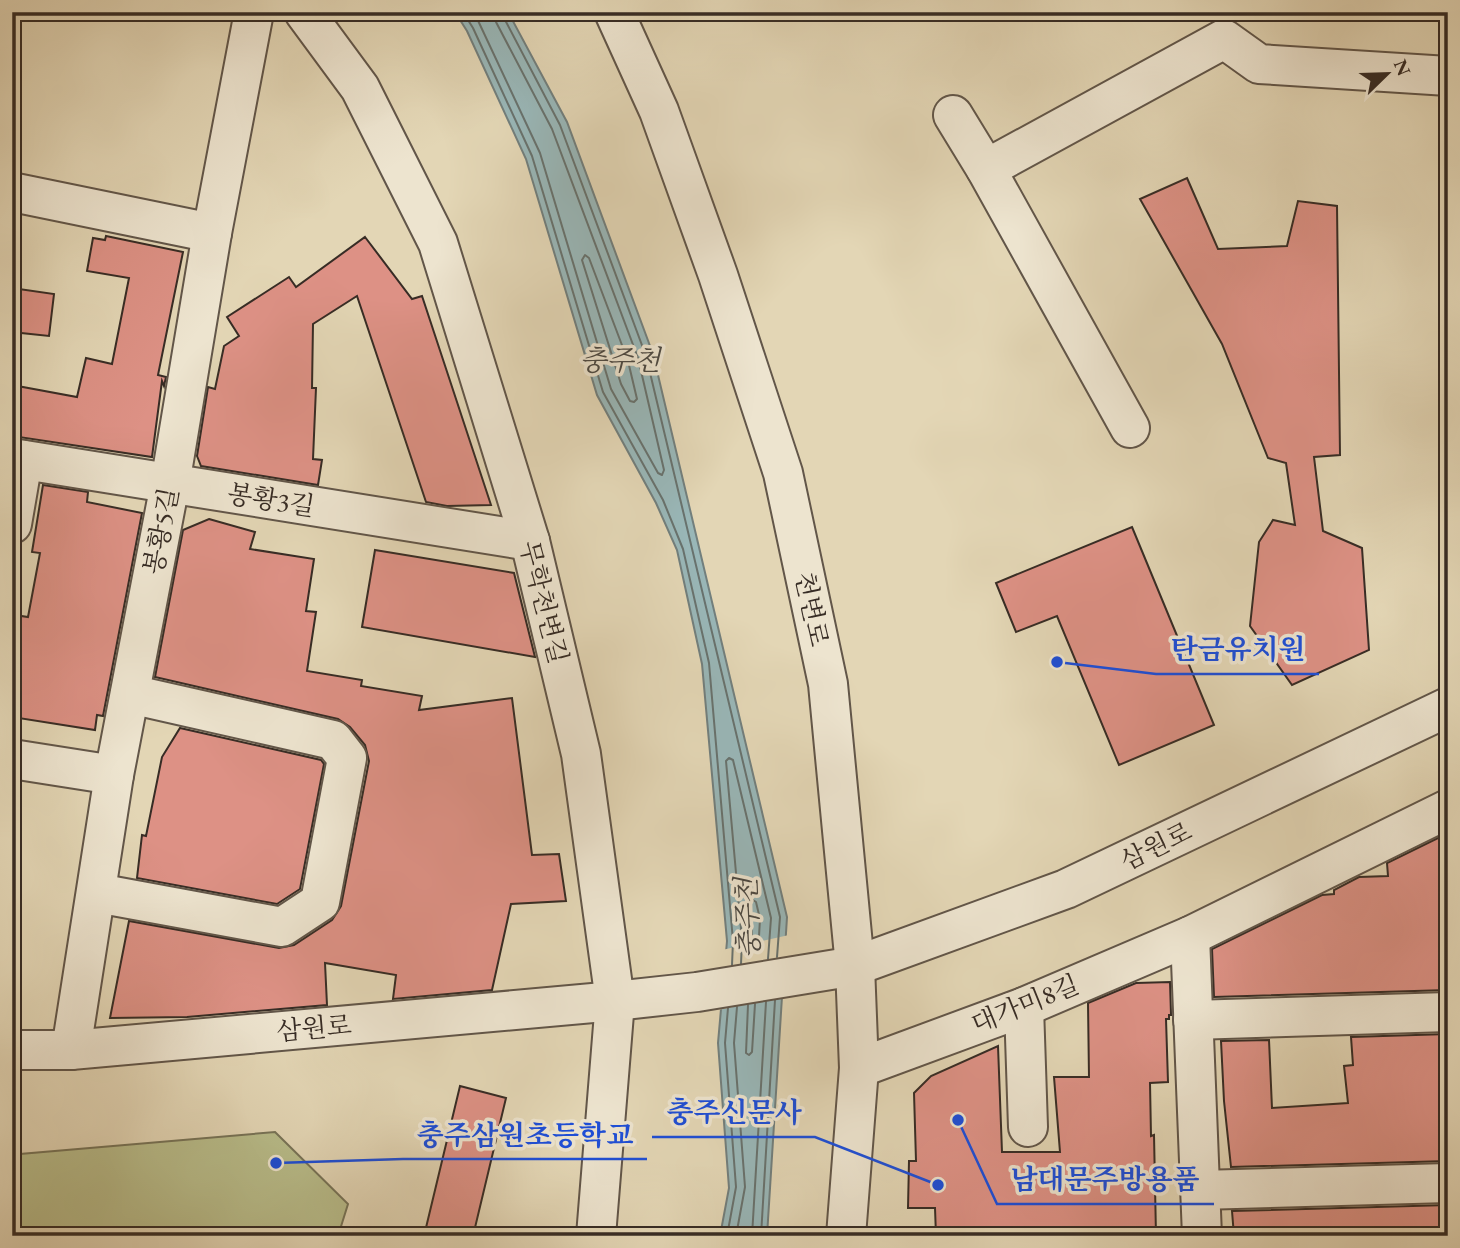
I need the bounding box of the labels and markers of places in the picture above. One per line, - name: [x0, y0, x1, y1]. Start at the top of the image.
- callout: 탄금유치원: [1156, 625, 1319, 674]
- callout: 충주신문사: [652, 1088, 815, 1137]
- callout: 충주삼원초등학교: [403, 1110, 647, 1159]
- callout: 남대문주방용품: [997, 1155, 1214, 1204]

